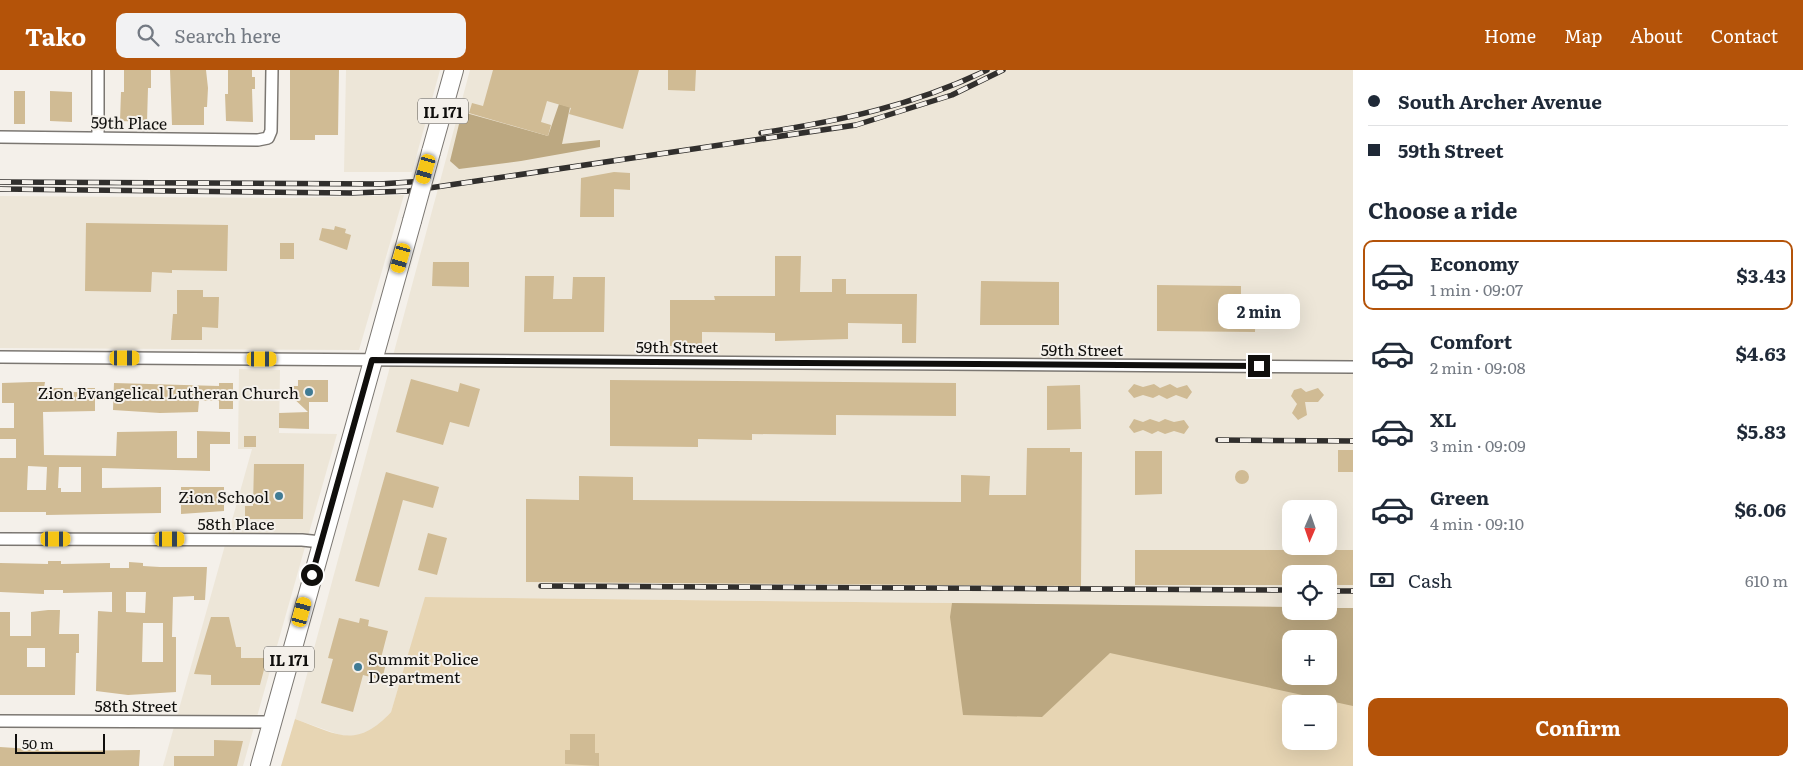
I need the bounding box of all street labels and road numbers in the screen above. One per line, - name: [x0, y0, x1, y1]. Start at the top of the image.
- road number: IL 171: [418, 98, 468, 124]
- street label: 59th Place: [91, 109, 167, 135]
- street label: 59th Street: [636, 334, 719, 358]
- street label: 59th Street: [1041, 337, 1124, 361]
- street label: 58th Place: [198, 511, 274, 535]
- road number: IL 171: [264, 646, 314, 672]
- street label: 58th Street: [95, 693, 178, 717]

